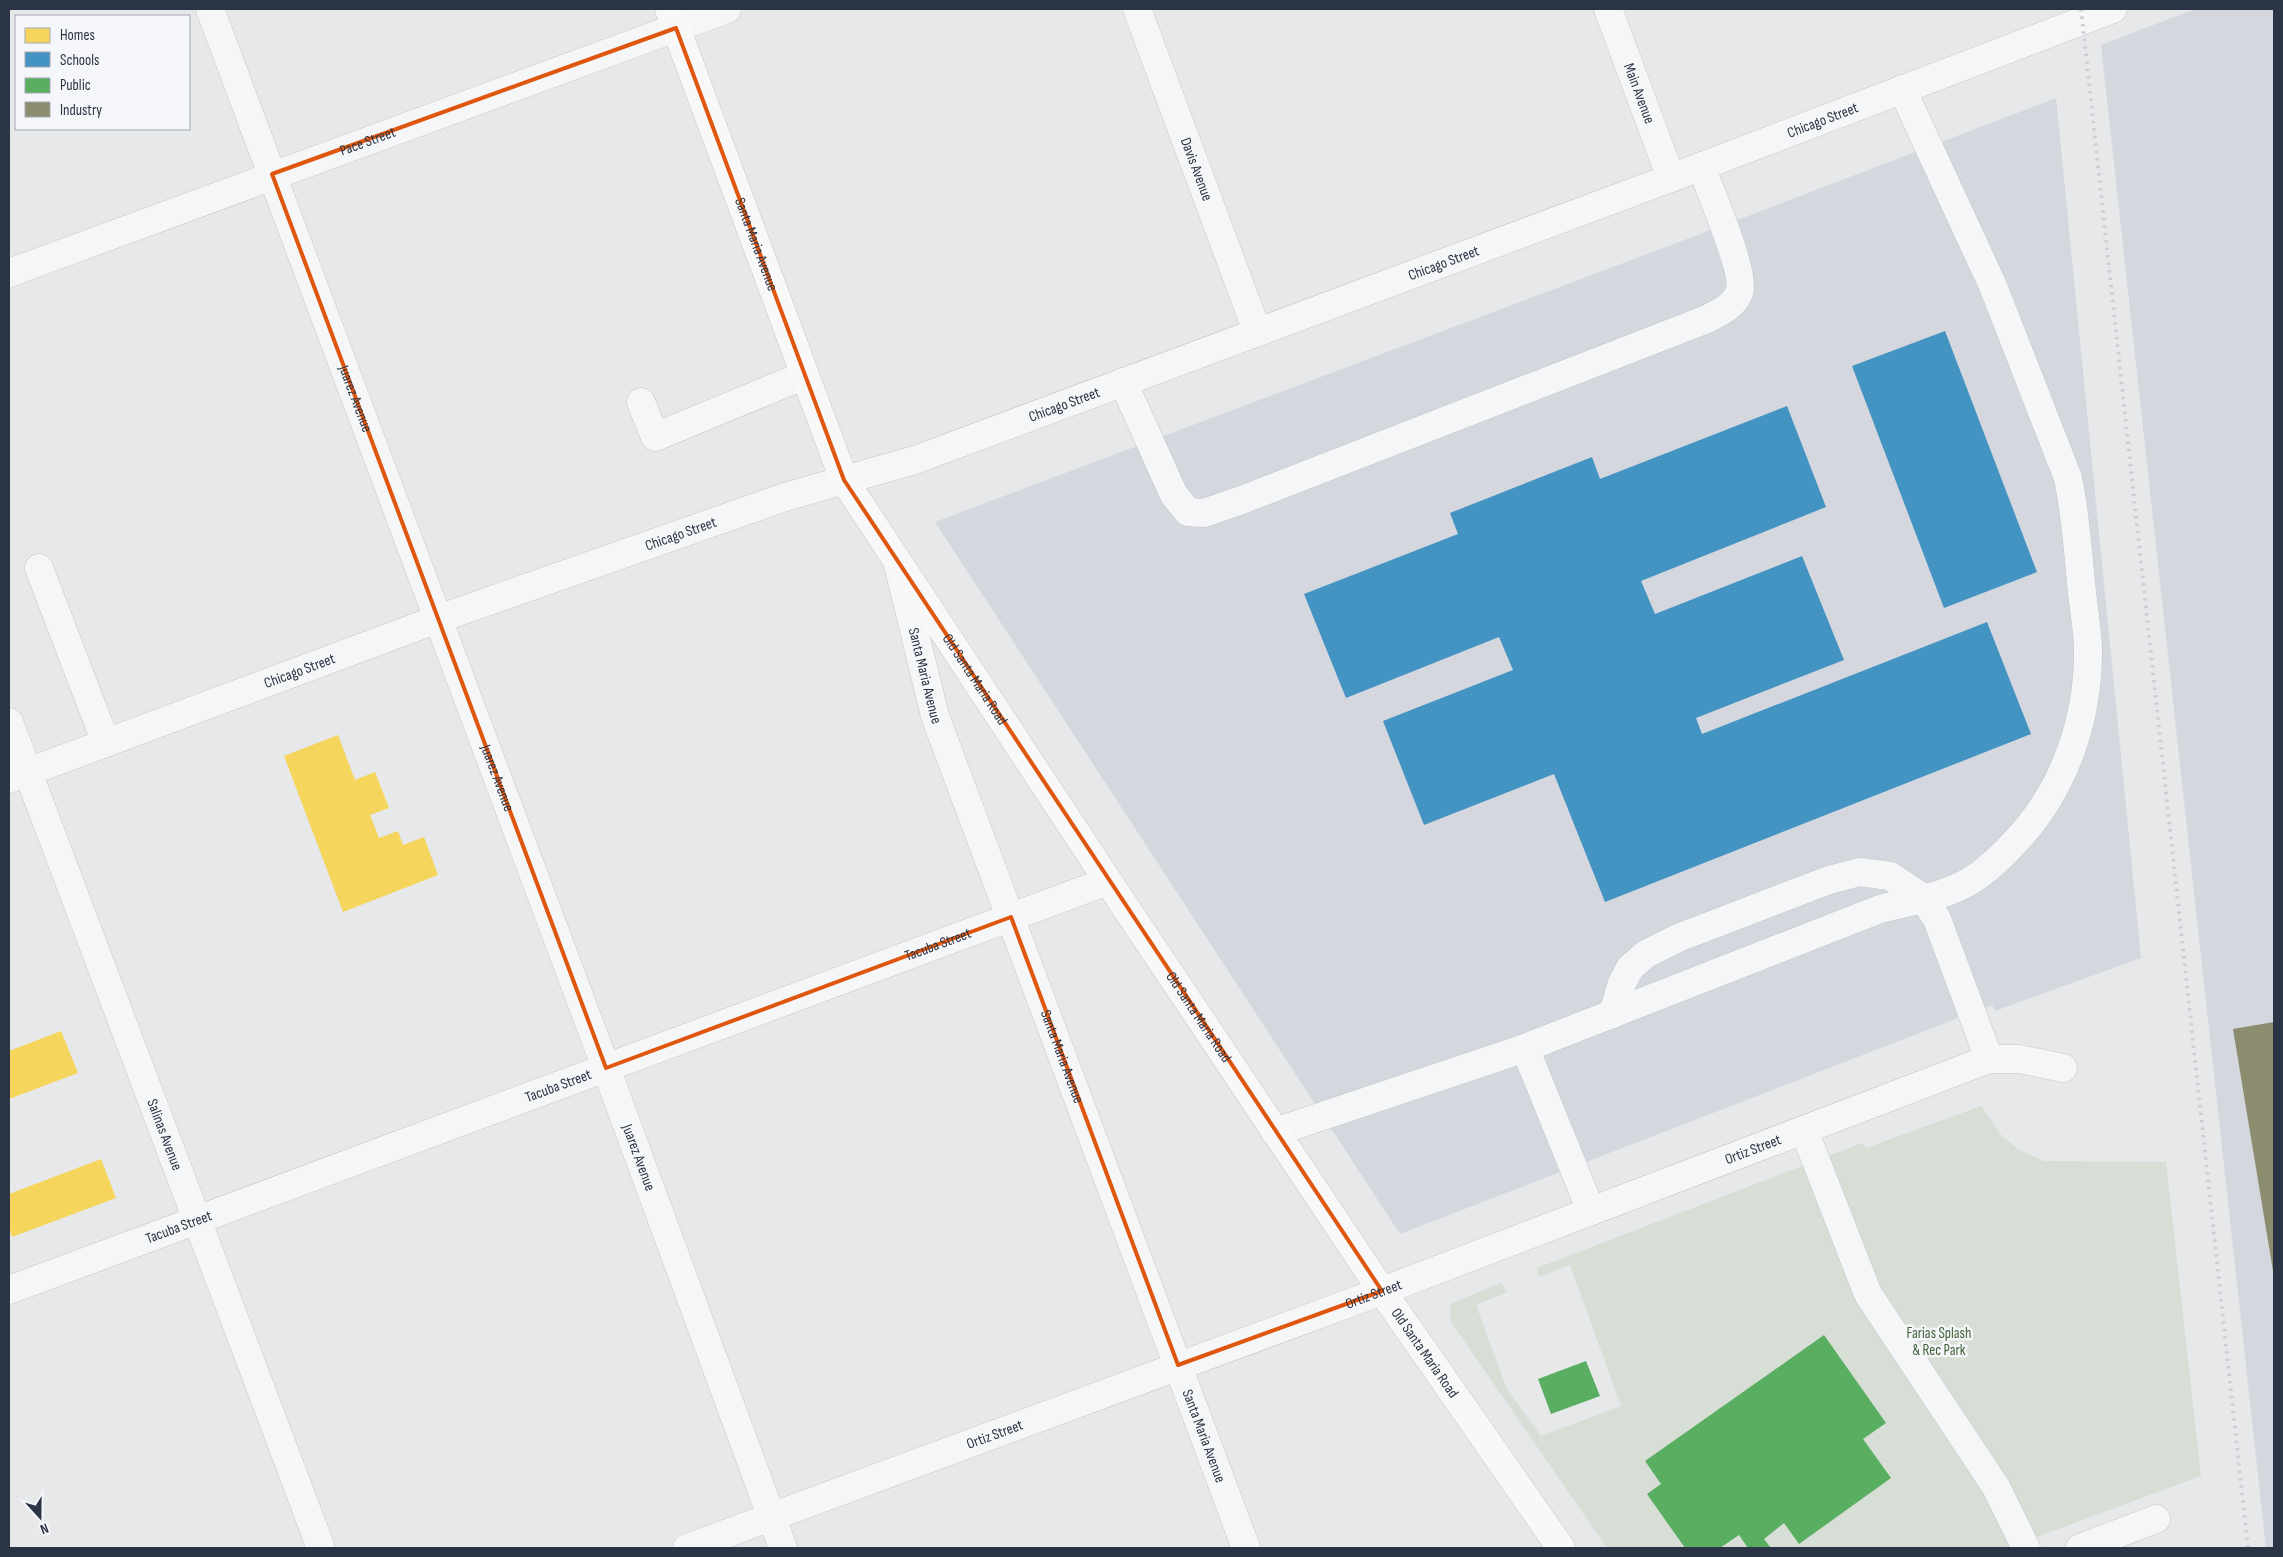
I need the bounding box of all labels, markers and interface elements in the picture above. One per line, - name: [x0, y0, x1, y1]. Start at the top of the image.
- legend: [15, 15, 190, 130]
- text: Homes: [60, 26, 95, 45]
- text: Schools: [60, 51, 99, 70]
- street label: Main Avenue: [1619, 61, 1659, 126]
- text: Public: [60, 76, 91, 95]
- street label: Chicago Street: [1785, 98, 1861, 143]
- text: Industry: [60, 101, 102, 120]
- street label: Pace Street: [337, 123, 399, 161]
- street label: Davis Avenue: [1176, 135, 1217, 204]
- street label: Santa Maria Avenue: [730, 195, 782, 294]
- street label: Chicago Street: [1406, 241, 1482, 285]
- street label: Juarez Avenue: [334, 362, 376, 435]
- street label: Chicago Street: [1026, 383, 1103, 427]
- street label: Chicago Street: [643, 513, 719, 555]
- street label: Santa Maria Avenue: [904, 626, 946, 727]
- street label: Old Santa Maria Road: [938, 630, 1012, 729]
- street label: Chicago Street: [261, 649, 338, 693]
- street label: Juarez Avenue: [476, 741, 518, 814]
- street label: Tacuba Street: [902, 924, 974, 966]
- street label: Old Santa Maria Road: [1161, 968, 1236, 1066]
- street label: Santa Maria Avenue: [1036, 1007, 1088, 1106]
- street label: Tacuba Street: [523, 1065, 595, 1107]
- street label: Salinas Avenue: [142, 1096, 186, 1173]
- street label: Juarez Avenue: [617, 1121, 660, 1194]
- street label: Ortiz Street: [1722, 1130, 1784, 1169]
- street label: Tacuba Street: [143, 1206, 215, 1248]
- street label: Ortiz Street: [1343, 1275, 1405, 1314]
- street label: Old Santa Maria Road: [1387, 1304, 1463, 1402]
- park label: Farias Splash & Rec Park: [1907, 1324, 1971, 1360]
- street label: Santa Maria Avenue: [1178, 1387, 1230, 1485]
- street label: Ortiz Street: [964, 1415, 1026, 1454]
- north arrow: [15, 1492, 65, 1542]
- text: N: [38, 1519, 51, 1538]

